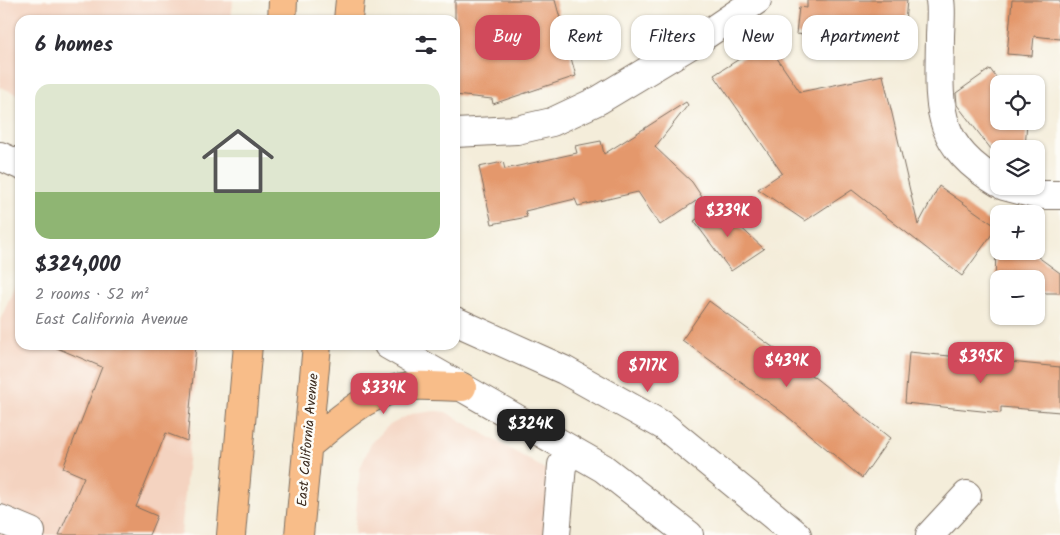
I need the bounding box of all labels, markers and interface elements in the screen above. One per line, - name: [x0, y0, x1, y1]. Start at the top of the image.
- chip: Buy: [475, 15, 540, 60]
- chip: Rent: [550, 15, 621, 60]
- chip: Filters: [631, 15, 714, 60]
- chip: New: [724, 15, 792, 60]
- chip: Apartment: [802, 15, 918, 60]
- text: 6 homes: [35, 29, 113, 62]
- icon: filters: [412, 31, 440, 59]
- map controls: [990, 75, 1045, 325]
- button: locate: [990, 75, 1045, 130]
- icon: home: [193, 116, 283, 206]
- button: layers: [990, 140, 1045, 195]
- pin: $339K: [693, 196, 763, 238]
- text: $339K: [706, 199, 750, 224]
- button: +: [990, 205, 1045, 260]
- text: $324,000: [35, 249, 120, 282]
- button: −: [990, 270, 1045, 325]
- text: 2 rooms · 52 m²: [35, 282, 149, 307]
- text: East California Avenue: [35, 307, 188, 332]
- pin: $395K: [946, 342, 1016, 384]
- text: $395K: [959, 345, 1003, 370]
- pin: $439K: [752, 346, 822, 388]
- text: $439K: [765, 349, 809, 374]
- pin: $717K: [613, 350, 683, 393]
- text: $717K: [628, 354, 668, 379]
- street label: East California Avenue: [291, 372, 325, 508]
- pin: $339K: [349, 372, 419, 415]
- text: $339K: [362, 376, 406, 401]
- pin: $324K: [496, 408, 566, 451]
- text: $324K: [508, 412, 554, 437]

